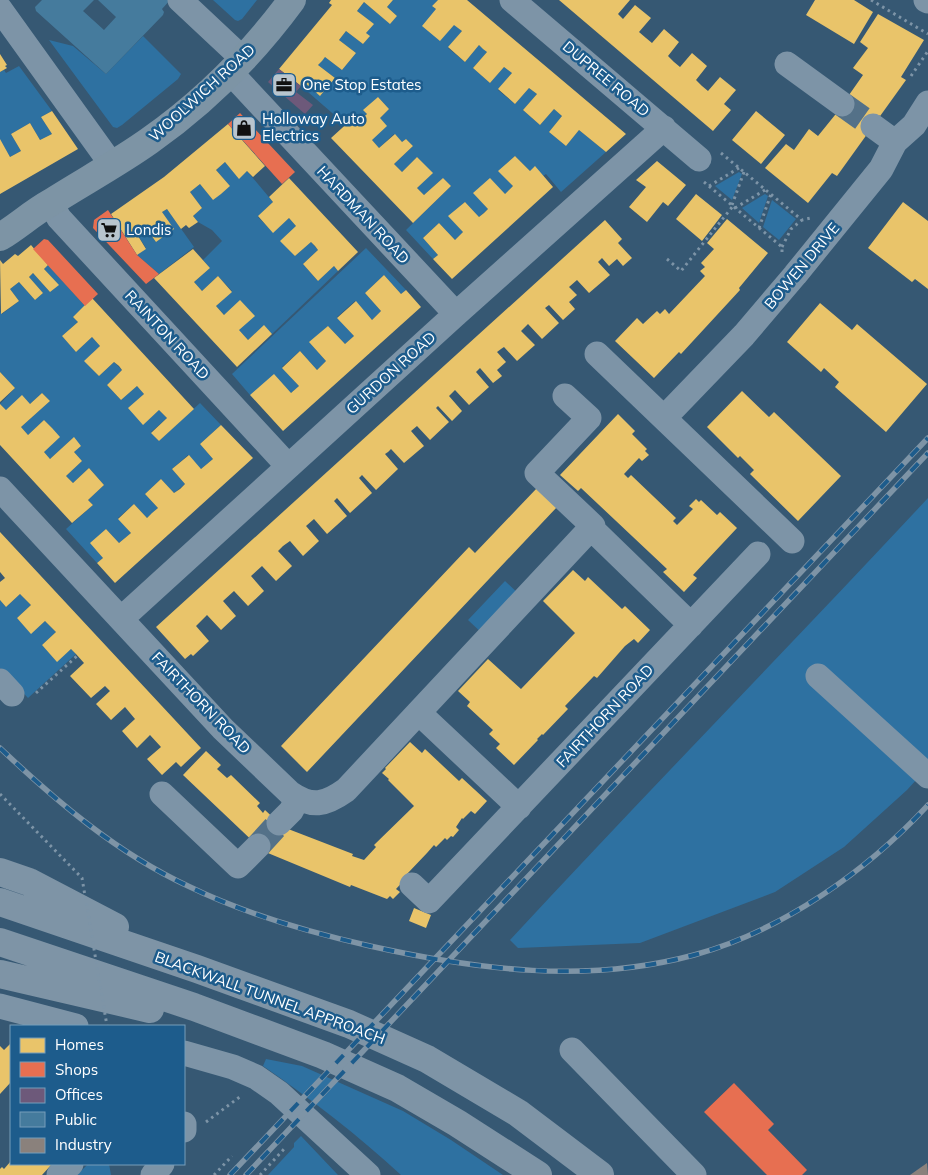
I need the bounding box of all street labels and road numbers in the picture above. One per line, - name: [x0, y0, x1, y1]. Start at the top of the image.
- street label: DUPREE ROAD: [559, 37, 654, 121]
- street label: WOOLWICH ROAD: [145, 40, 259, 145]
- street label: HARDMAN ROAD: [313, 162, 414, 268]
- street label: BOWEN DRIVE: [760, 218, 843, 313]
- street label: RAINTON ROAD: [121, 286, 214, 383]
- street label: GURDON ROAD: [342, 327, 439, 418]
- street label: FAIRTHORN ROAD: [148, 648, 255, 757]
- street label: FAIRTHORN ROAD: [552, 660, 657, 771]
- street label: BLACKWALL TUNNEL APPROACH: [152, 947, 388, 1048]

